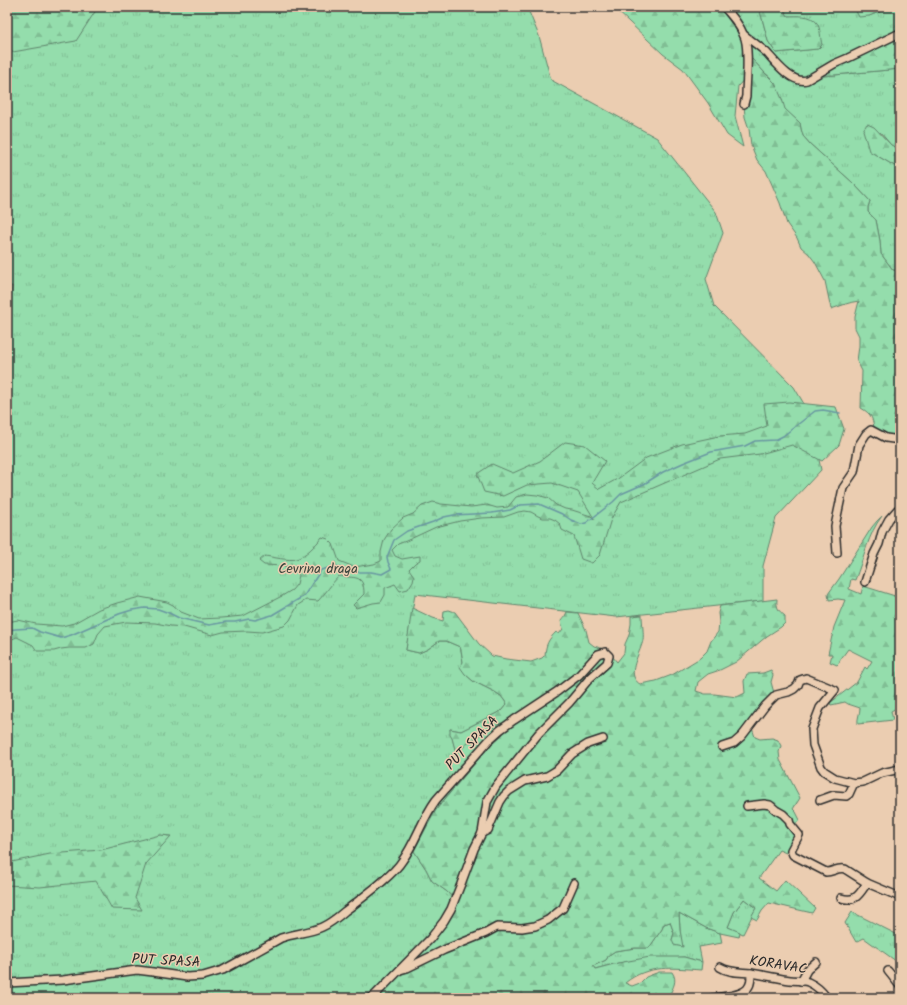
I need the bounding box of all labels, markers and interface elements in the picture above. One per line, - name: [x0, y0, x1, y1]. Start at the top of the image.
- park label: Cevrina draga: [278, 558, 358, 580]
- street label: PUT SPASA: [440, 711, 504, 775]
- street label: PUT SPASA: [131, 948, 201, 974]
- street label: KORAVAC: [748, 950, 808, 980]

